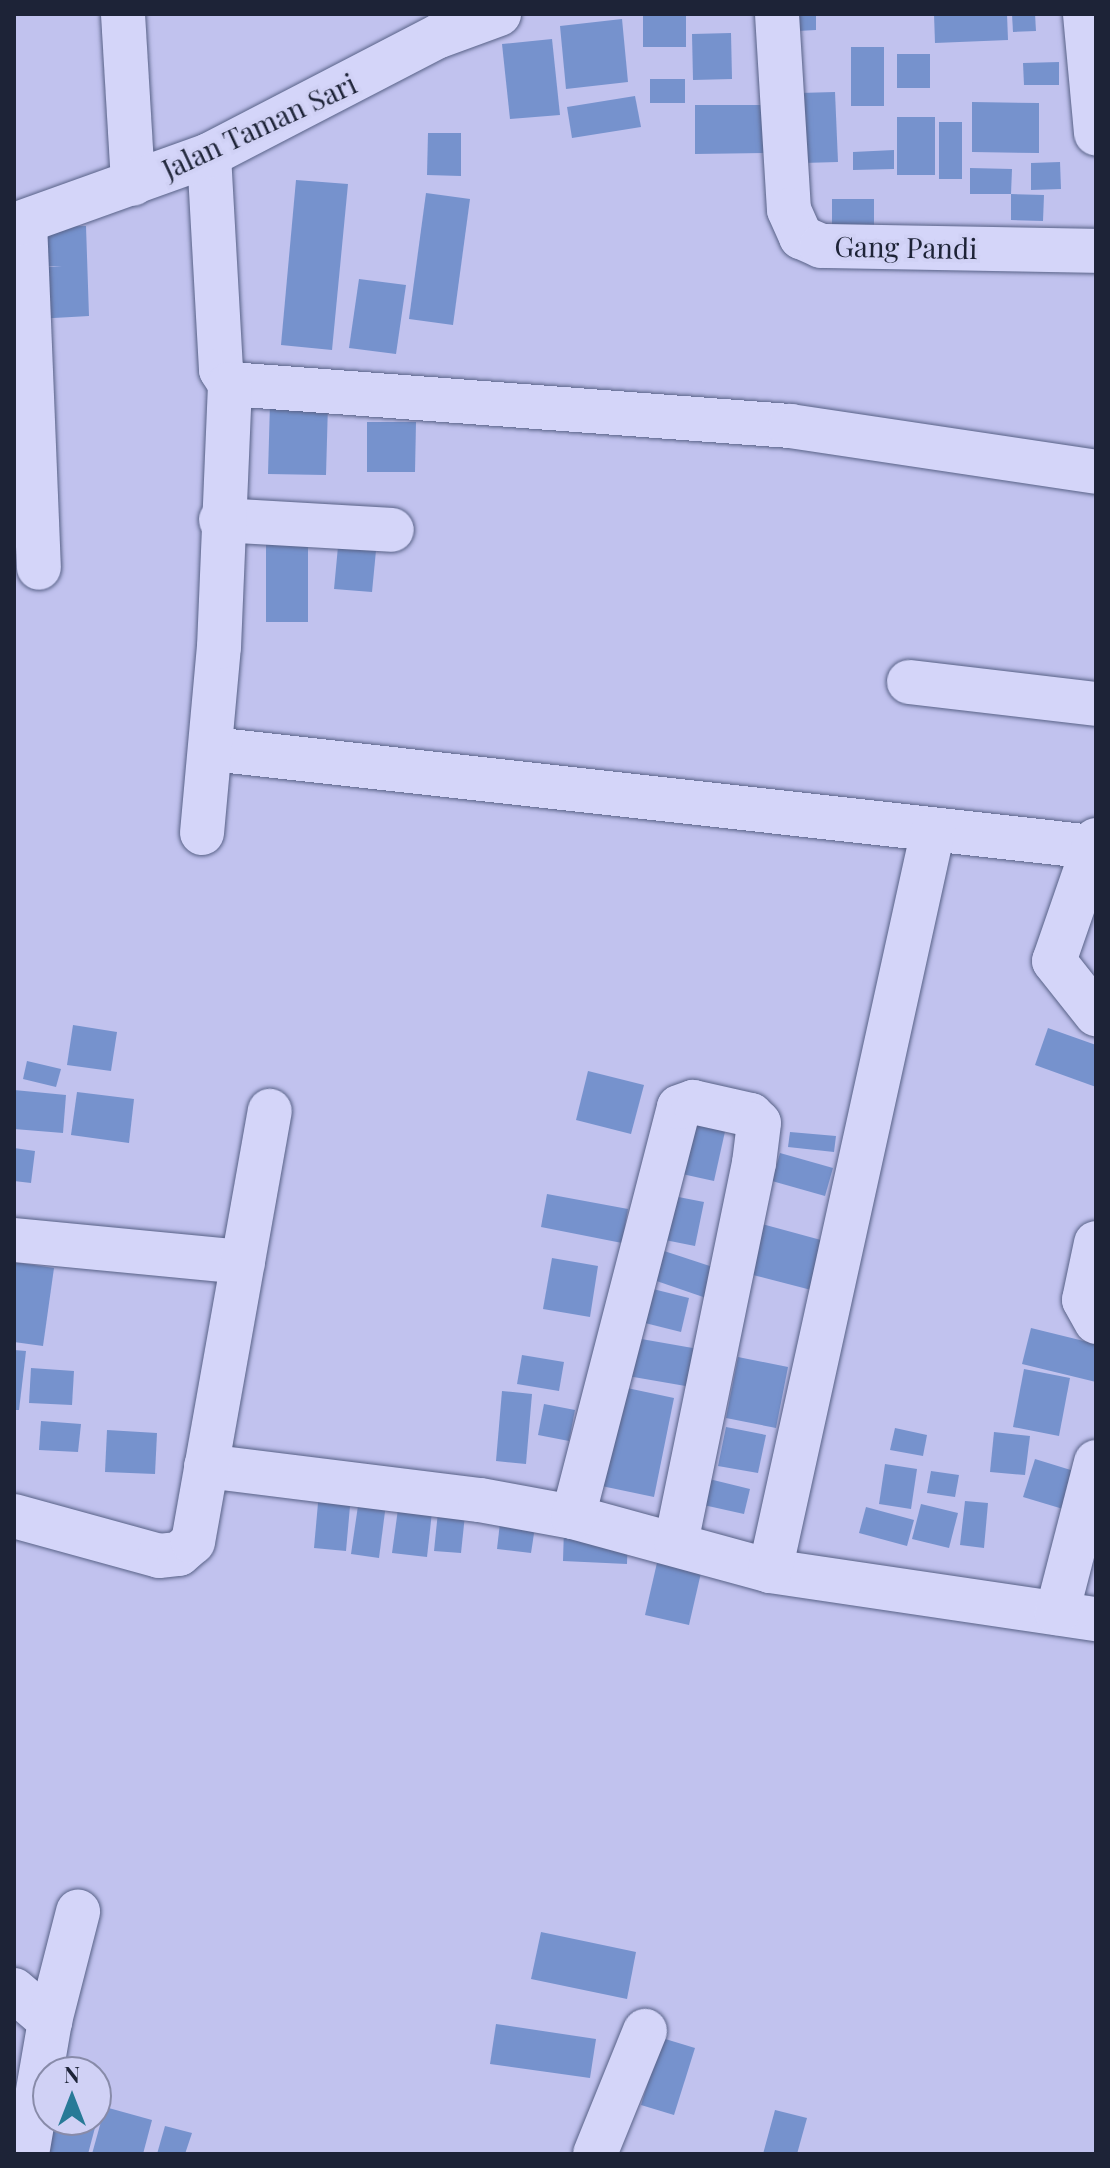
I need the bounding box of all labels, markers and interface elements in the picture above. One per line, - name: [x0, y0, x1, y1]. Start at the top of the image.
- street label: Jalan Taman Sari: [156, 66, 362, 186]
- street label: Gang Pandi: [834, 229, 978, 265]
- north arrow: [32, 2056, 112, 2136]
- text: N: [64, 2059, 80, 2089]

